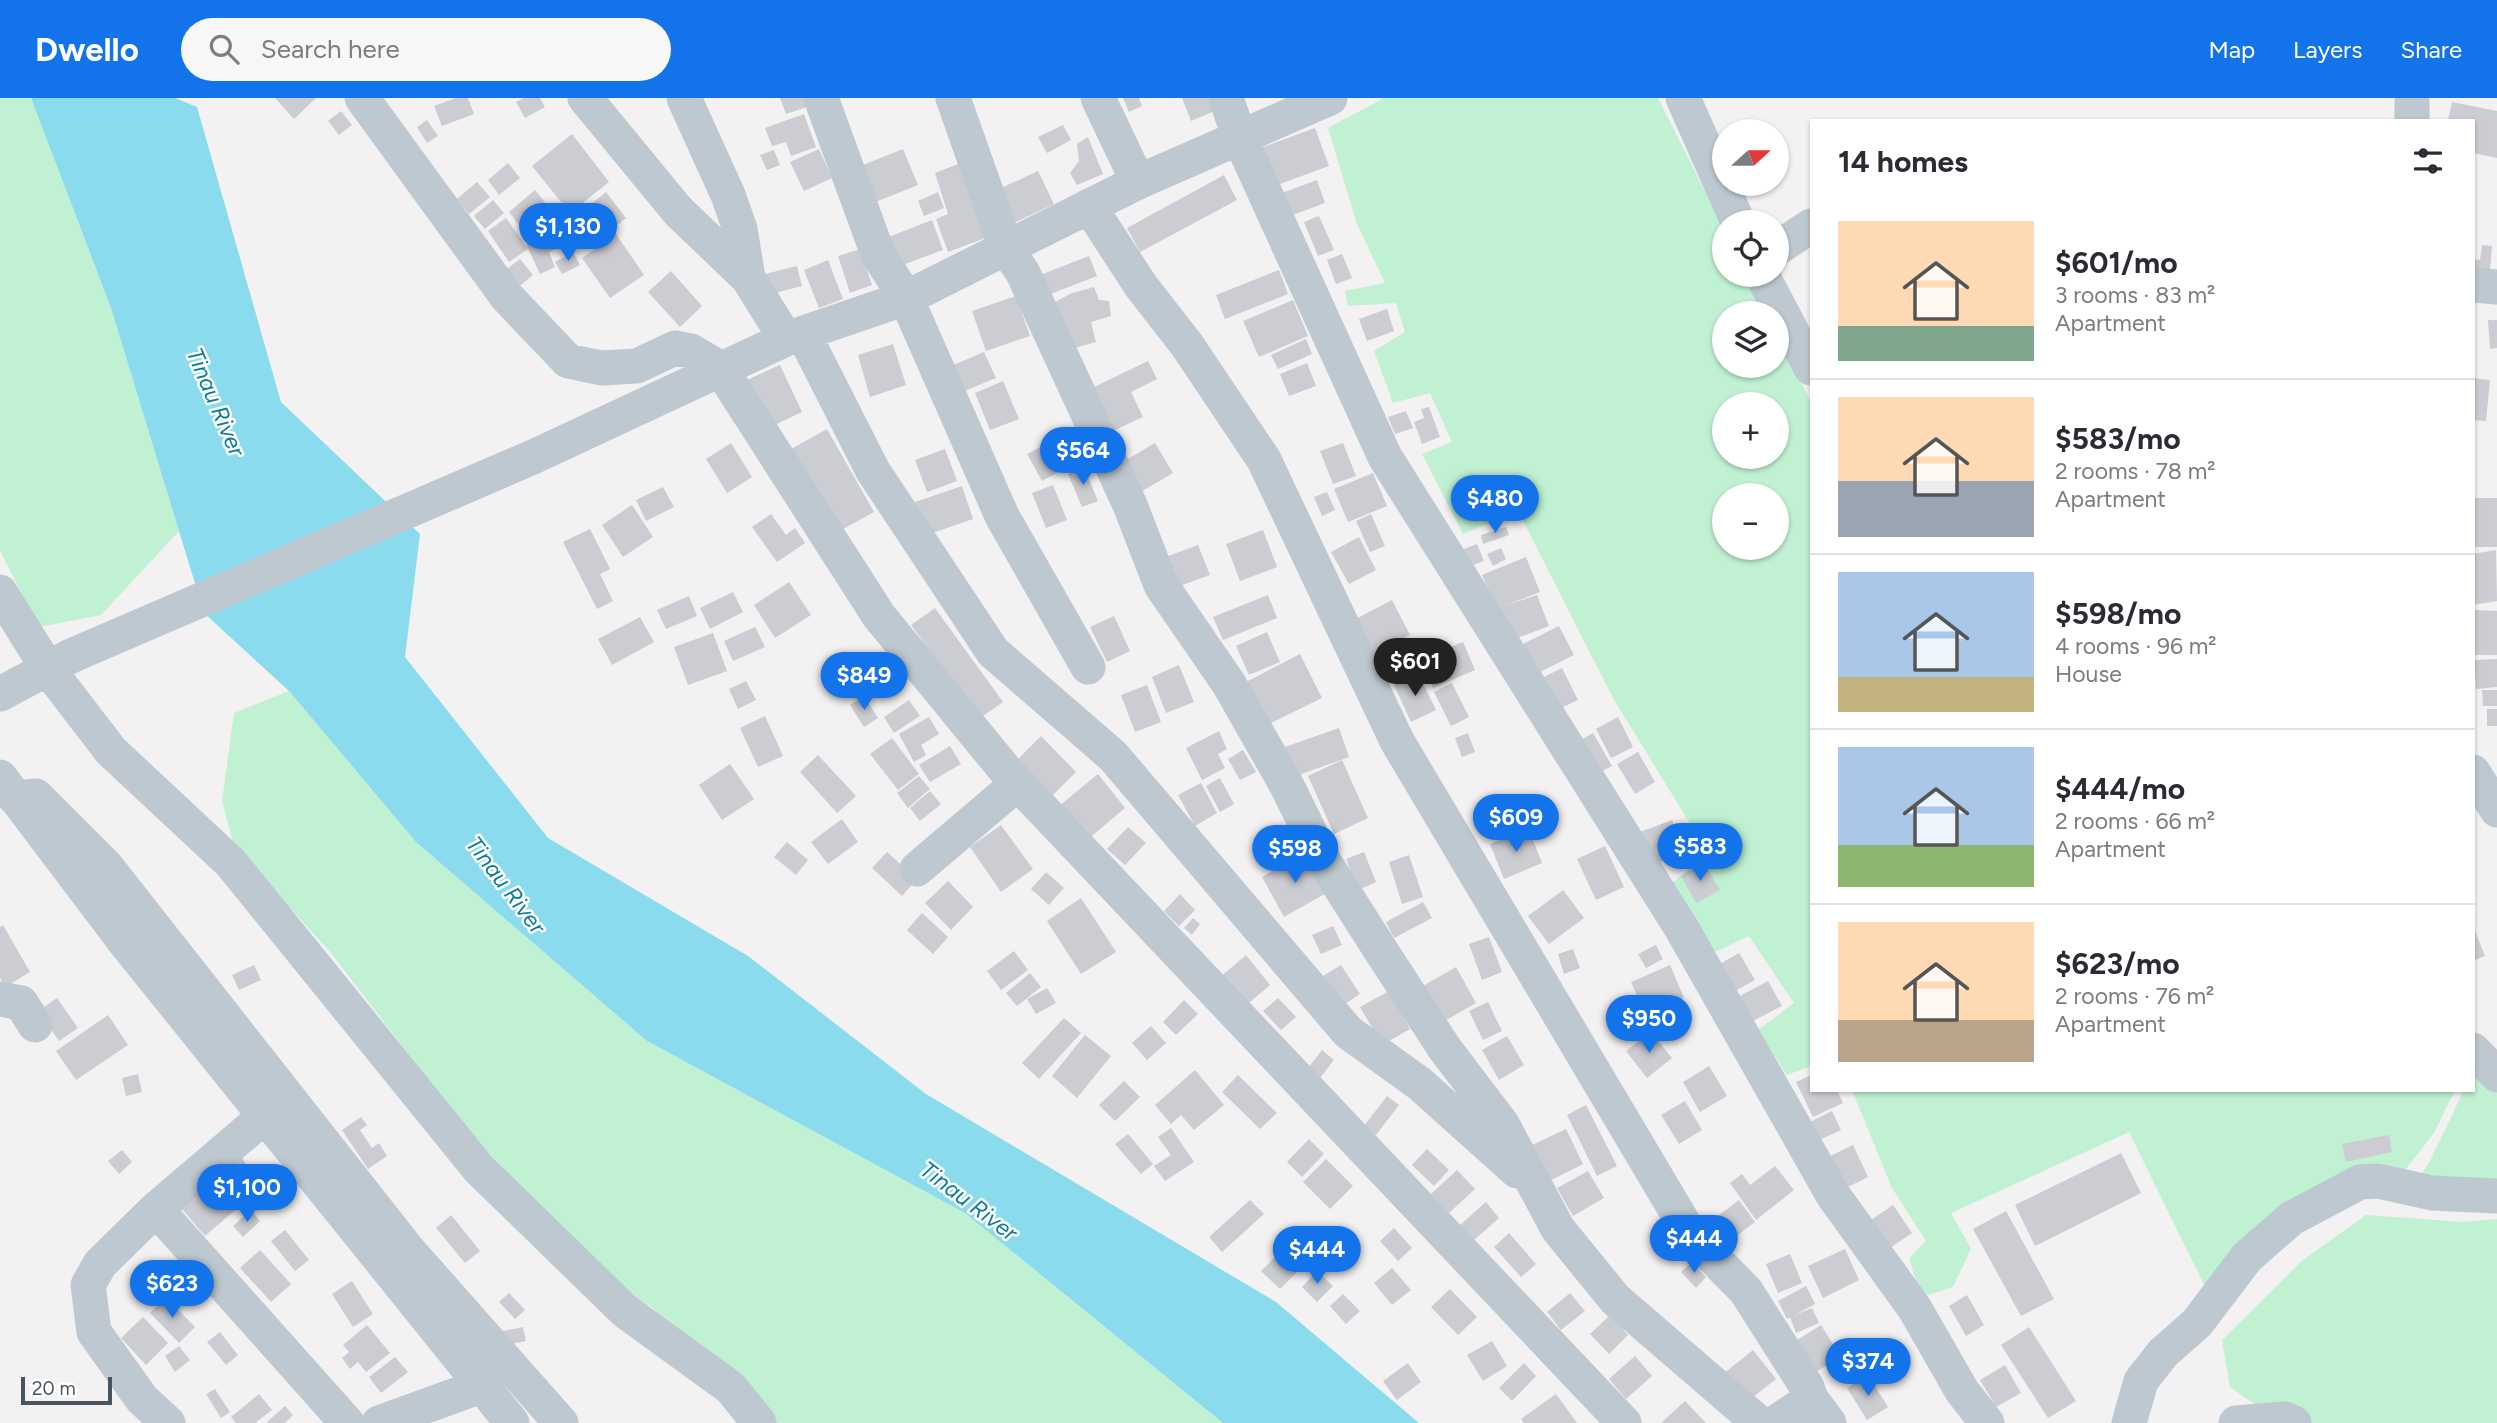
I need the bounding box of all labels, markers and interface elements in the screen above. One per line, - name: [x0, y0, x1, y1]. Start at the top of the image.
- search box: [181, 18, 671, 81]
- text: Dwello: [35, 30, 139, 69]
- icon: search: [205, 30, 243, 68]
- text: Search here: [261, 33, 400, 65]
- text: Map: [2208, 35, 2255, 64]
- text: Layers: [2293, 35, 2362, 64]
- text: Share: [2400, 35, 2462, 64]
- north arrow: [1712, 119, 1788, 196]
- map controls: [1712, 119, 1789, 560]
- icon: filters: [2409, 142, 2447, 180]
- text: 14 homes: [1838, 143, 1968, 180]
- pin: $1,130: [511, 204, 625, 263]
- button: locate: [1712, 210, 1789, 287]
- text: $1,130: [535, 212, 601, 240]
- text: $601/mo: [2055, 244, 2178, 281]
- icon: home: [1894, 249, 1978, 333]
- text: 3 rooms · 83 m²: [2055, 281, 2215, 309]
- button: layers: [1712, 301, 1789, 378]
- text: Apartment: [2055, 309, 2166, 337]
- water label: Tinau River: [181, 344, 252, 461]
- button: +: [1712, 392, 1789, 469]
- text: $583/mo: [2055, 420, 2181, 457]
- icon: home: [1894, 425, 1978, 509]
- pin: $564: [1042, 428, 1124, 487]
- text: $564: [1056, 436, 1110, 464]
- text: 2 rooms · 78 m²: [2055, 457, 2216, 485]
- pin: $480: [1454, 476, 1536, 535]
- button: −: [1712, 483, 1789, 560]
- text: $480: [1467, 484, 1523, 512]
- text: Apartment: [2055, 485, 2166, 513]
- text: $598/mo: [2055, 595, 2181, 632]
- icon: home: [1894, 600, 1978, 684]
- text: 4 rooms · 96 m²: [2055, 632, 2217, 660]
- pin: $601: [1374, 638, 1456, 698]
- text: $601: [1390, 647, 1440, 675]
- pin: $849: [823, 652, 905, 712]
- text: House: [2055, 660, 2122, 688]
- text: $849: [837, 661, 891, 689]
- text: $444/mo: [2055, 770, 2185, 807]
- icon: home: [1894, 775, 1978, 859]
- pin: $609: [1475, 794, 1557, 854]
- text: $609: [1489, 803, 1543, 831]
- text: 2 rooms · 66 m²: [2055, 807, 2215, 835]
- pin: $583: [1659, 824, 1741, 883]
- pin: $598: [1254, 826, 1336, 885]
- water label: Tinau River: [460, 831, 552, 940]
- text: $583: [1674, 832, 1726, 860]
- text: $598: [1268, 834, 1322, 862]
- text: Apartment: [2055, 835, 2166, 863]
- text: $623/mo: [2055, 945, 2180, 982]
- icon: home: [1894, 950, 1978, 1034]
- text: 2 rooms · 76 m²: [2055, 982, 2214, 1010]
- pin: $950: [1608, 996, 1690, 1055]
- text: $950: [1622, 1004, 1676, 1032]
- text: Apartment: [2055, 1010, 2166, 1038]
- water label: Tinau River: [915, 1155, 1024, 1247]
- pin: $1,100: [190, 1164, 304, 1224]
- text: $1,100: [213, 1173, 281, 1201]
- pin: $444: [1653, 1216, 1735, 1275]
- text: $444: [1666, 1224, 1722, 1252]
- pin: $444: [1276, 1226, 1358, 1286]
- text: $444: [1289, 1235, 1345, 1263]
- pin: $623: [131, 1260, 213, 1320]
- text: $623: [146, 1269, 198, 1297]
- pin: $374: [1827, 1338, 1909, 1398]
- text: $374: [1842, 1347, 1894, 1375]
- scale bar: [21, 1374, 112, 1406]
- text: 20 m: [32, 1377, 76, 1400]

